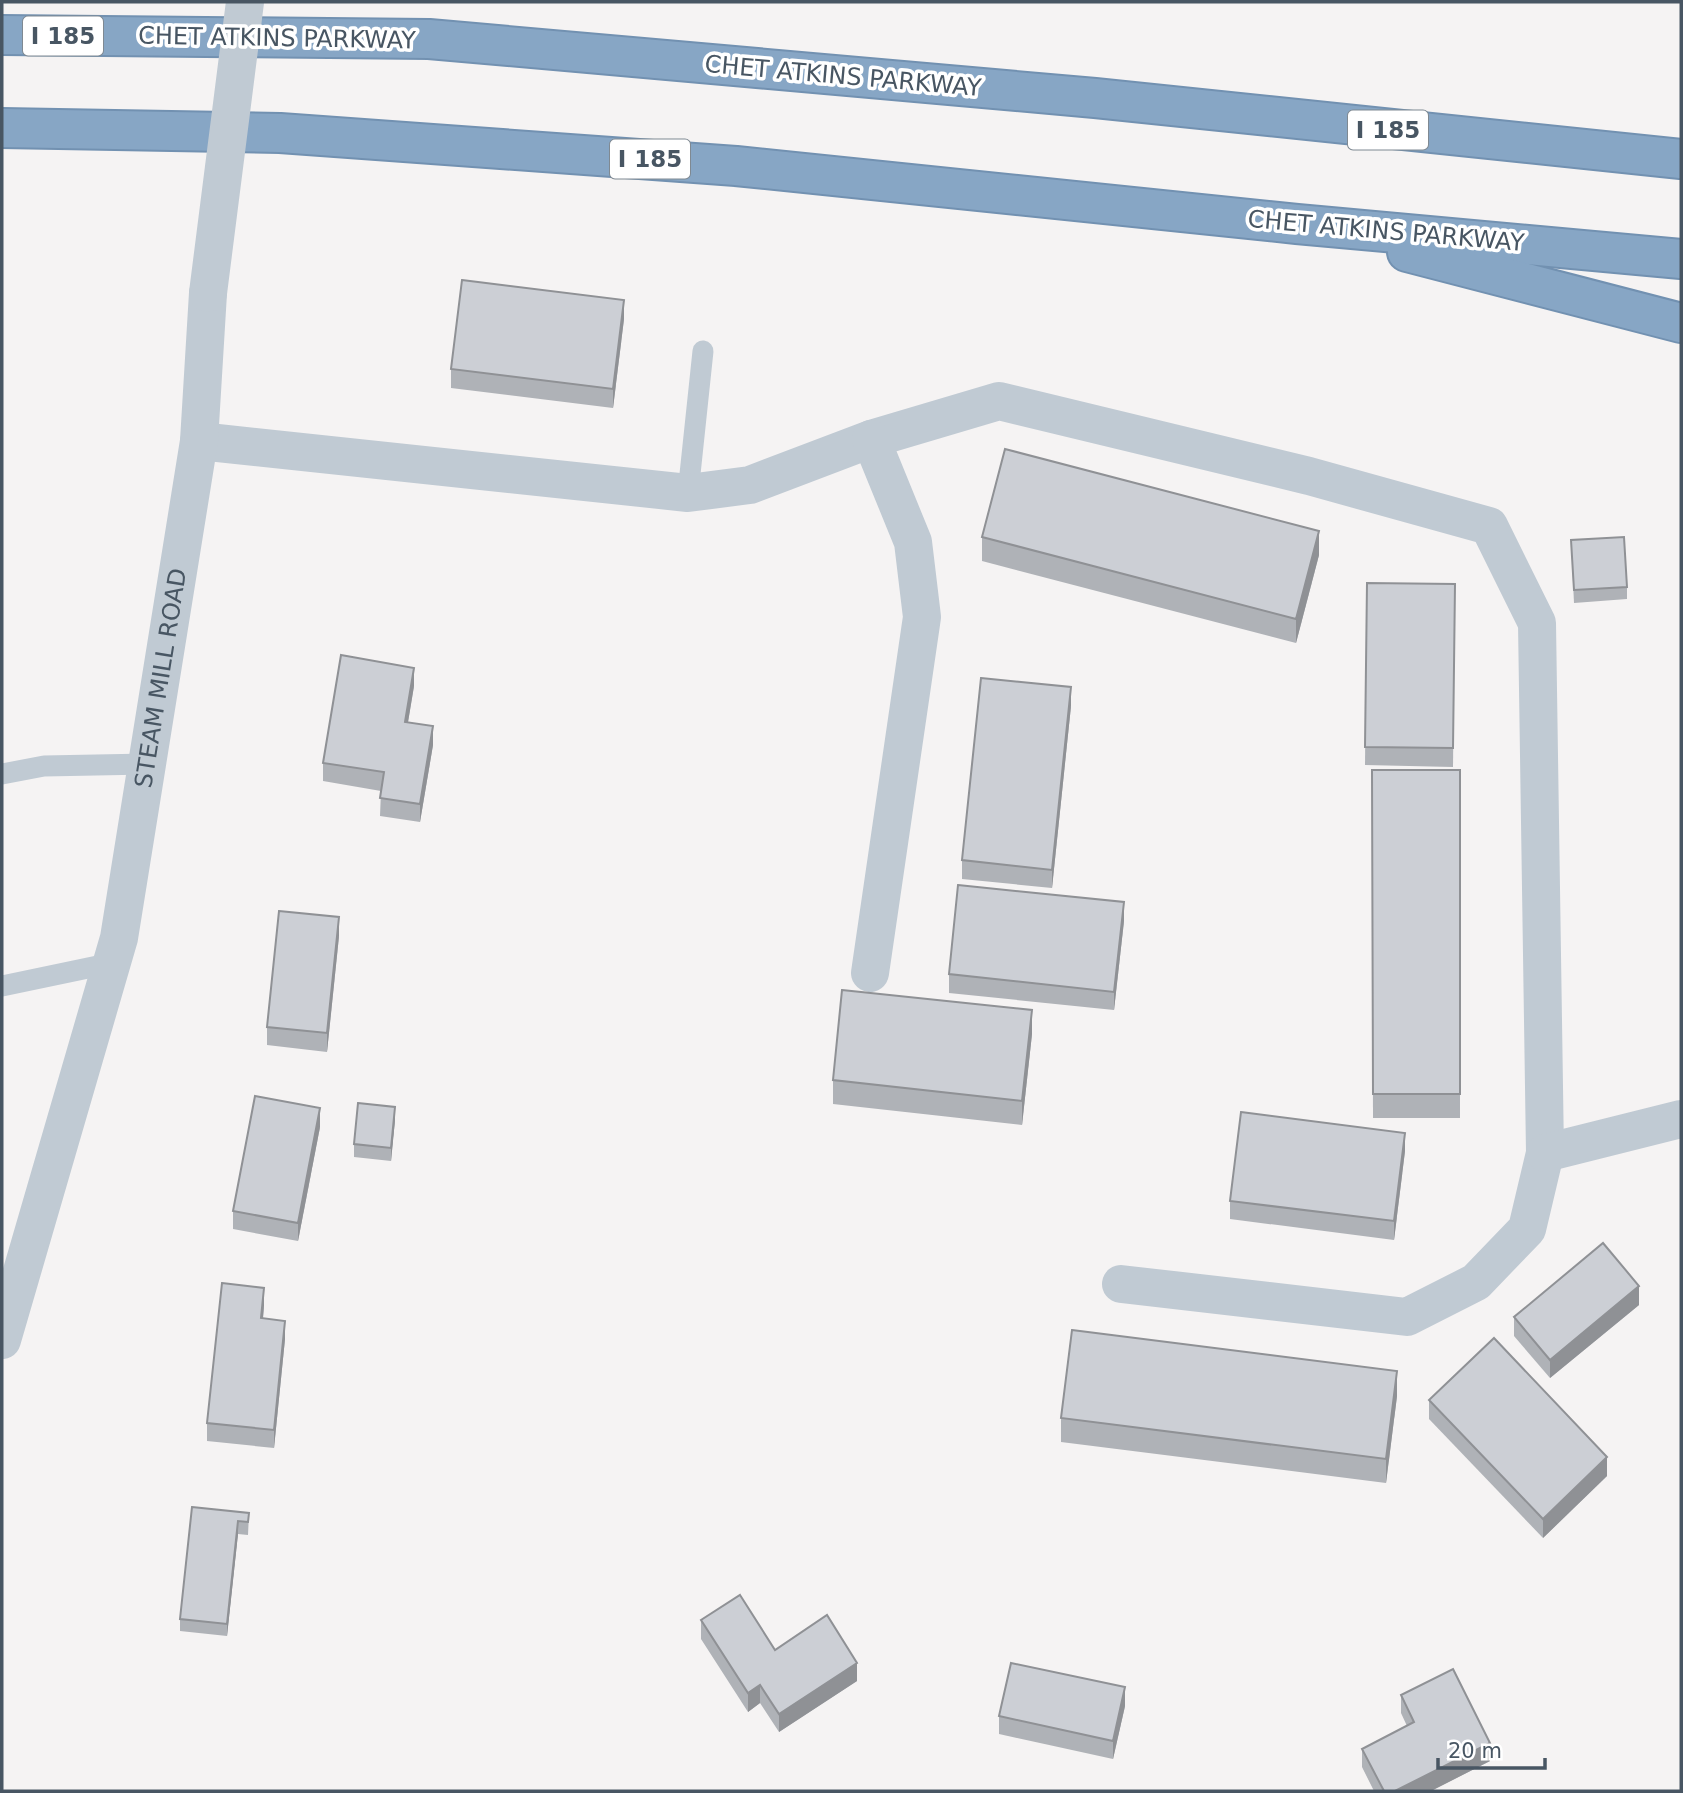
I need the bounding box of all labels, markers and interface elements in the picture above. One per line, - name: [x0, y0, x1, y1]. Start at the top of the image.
- road number: I 185: [23, 17, 103, 56]
- street label: CHET ATKINS PARKWAY: [138, 22, 416, 54]
- street label: CHET ATKINS PARKWAY: [703, 50, 983, 102]
- road number: I 185: [1348, 111, 1428, 150]
- road number: I 185: [610, 140, 690, 178]
- street label: CHET ATKINS PARKWAY: [1246, 205, 1526, 257]
- street label: STEAM MILL ROAD: [129, 566, 192, 790]
- scale bar: [1438, 1727, 1545, 1771]
- text: 20 m: [1448, 1739, 1502, 1763]

